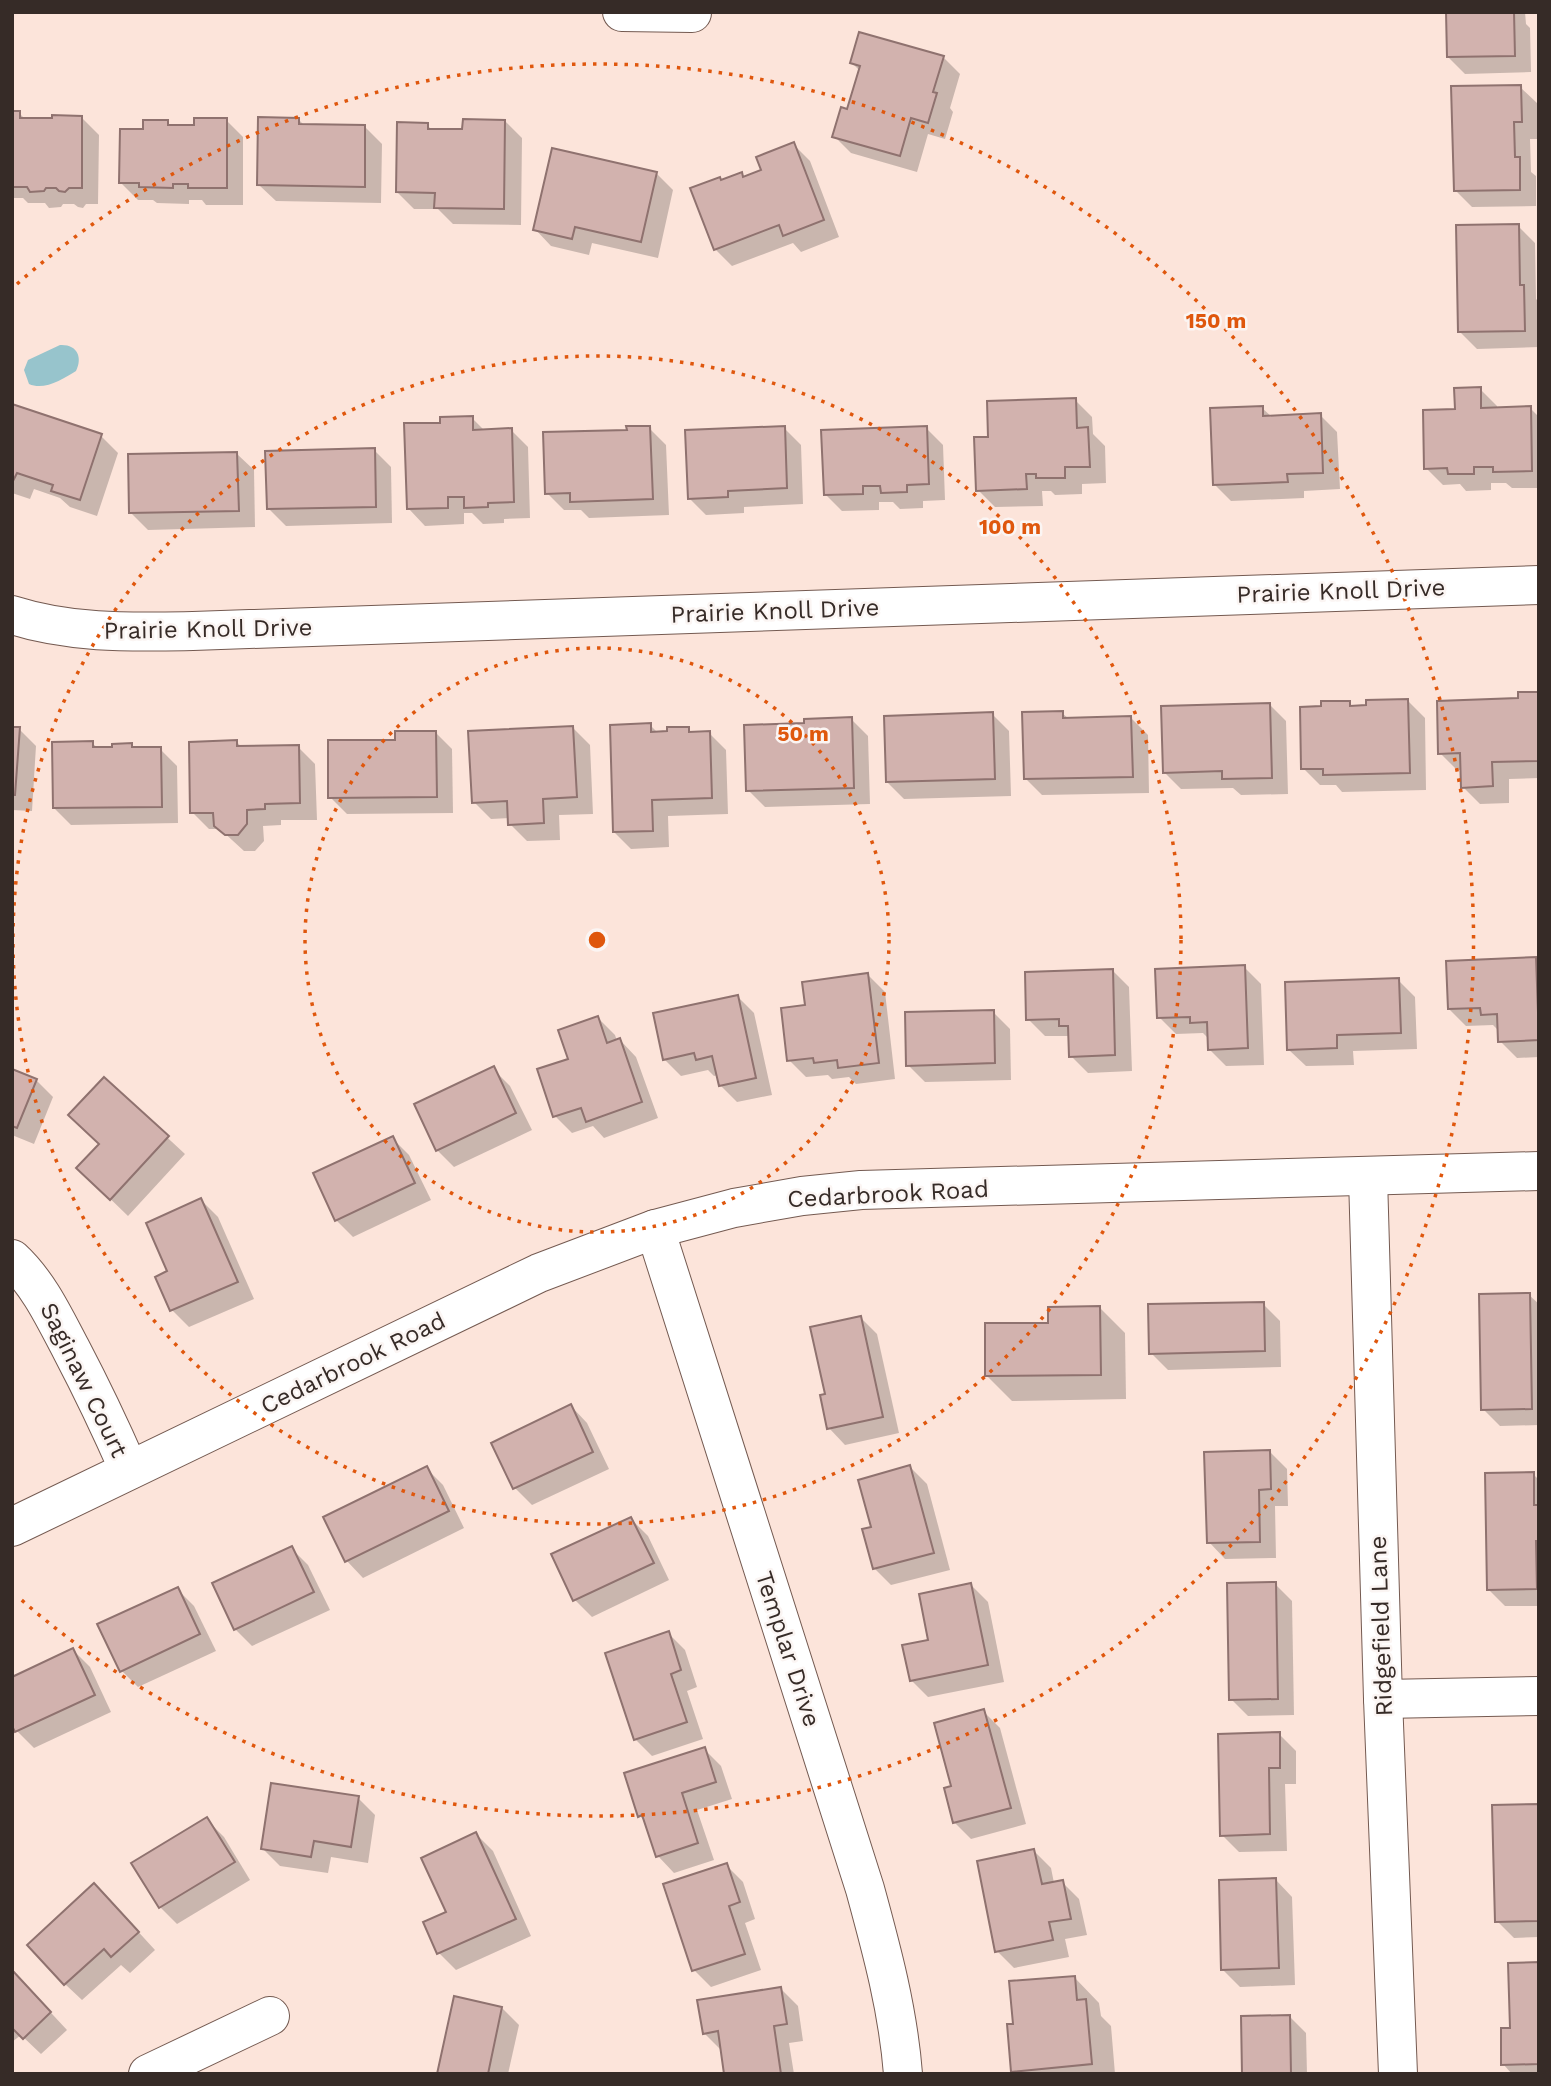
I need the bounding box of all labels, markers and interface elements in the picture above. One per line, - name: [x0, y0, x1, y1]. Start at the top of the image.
- text: 150 m: [1186, 308, 1246, 333]
- text: 100 m: [979, 514, 1041, 539]
- street label: Prairie Knoll Drive: [1236, 573, 1446, 609]
- street label: Prairie Knoll Drive: [670, 593, 880, 629]
- street label: Prairie Knoll Drive: [103, 613, 313, 645]
- text: 50 m: [777, 721, 829, 746]
- centre of rings: [585, 928, 609, 952]
- street label: Cedarbrook Road: [786, 1175, 990, 1213]
- street label: Saginaw Court: [34, 1298, 134, 1462]
- street label: Cedarbrook Road: [256, 1306, 450, 1420]
- street label: Ridgefield Lane: [1364, 1535, 1398, 1717]
- street label: Templar Drive: [750, 1568, 826, 1730]

